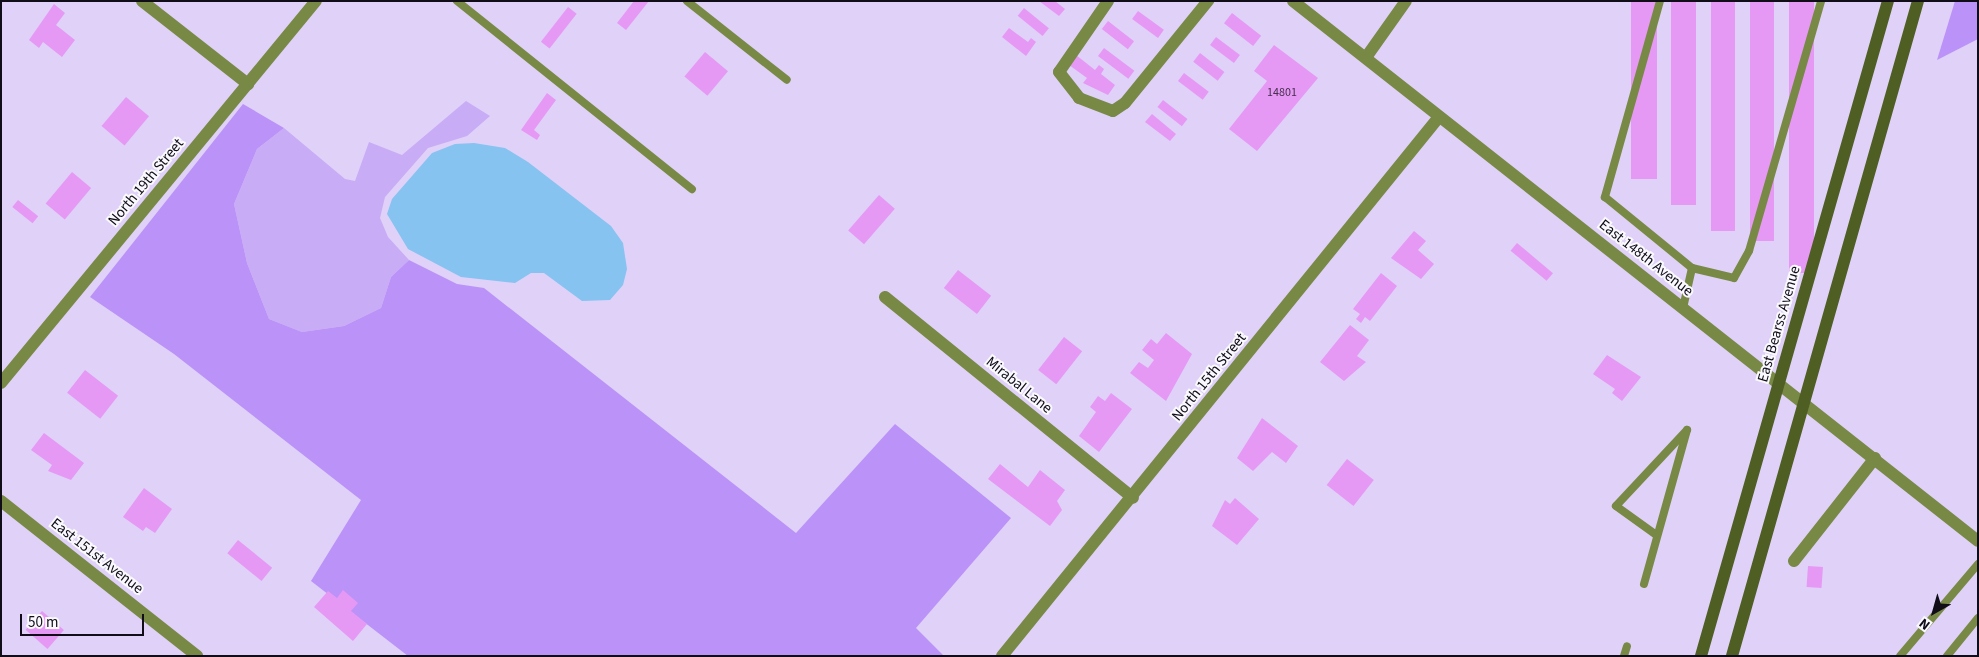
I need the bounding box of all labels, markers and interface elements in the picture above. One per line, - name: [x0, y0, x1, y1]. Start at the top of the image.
- house number: 14801: [1267, 86, 1297, 100]
- street label: North 19th Street: [104, 135, 188, 229]
- street label: East 148th Avenue: [1595, 216, 1697, 300]
- street label: East Bearss Avenue: [1754, 264, 1804, 384]
- street label: North 15th Street: [1168, 329, 1250, 425]
- street label: Mirabal Lane: [982, 353, 1056, 417]
- street label: East 151st Avenue: [47, 514, 147, 598]
- north arrow: [1909, 587, 1959, 637]
- scale bar: [22, 604, 146, 636]
- text: 50 m: [28, 612, 58, 633]
- text: N: [1915, 613, 1935, 635]

